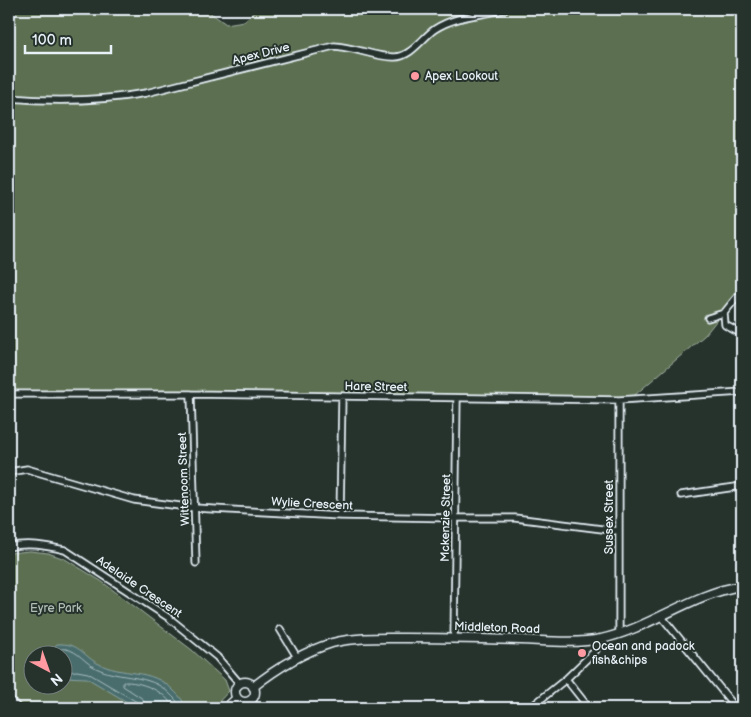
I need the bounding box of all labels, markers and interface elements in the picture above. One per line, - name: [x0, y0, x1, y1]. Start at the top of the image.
- scale bar: [25, 22, 111, 54]
- text: 100 m: [32, 31, 72, 50]
- street label: Apex Drive: [231, 40, 291, 68]
- place label: Apex Lookout: [425, 69, 498, 84]
- marker: Apex Lookout: [409, 70, 421, 82]
- street label: Hare Street: [345, 379, 408, 395]
- street label: Wittenoom Street: [175, 432, 193, 526]
- street label: Mckenzie Street: [438, 474, 454, 562]
- street label: Sussex Street: [602, 480, 617, 554]
- street label: Wylie Crescent: [271, 494, 354, 514]
- street label: Adelaide Crescent: [93, 553, 185, 621]
- park label: Eyre Park: [30, 601, 82, 616]
- street label: Middleton Road: [454, 619, 540, 637]
- place label: Ocean and padock fish&chips: [592, 639, 695, 668]
- north arrow: [22, 644, 72, 694]
- marker: Ocean and padock fish&chips: [576, 647, 588, 659]
- text: N: [47, 670, 66, 689]

